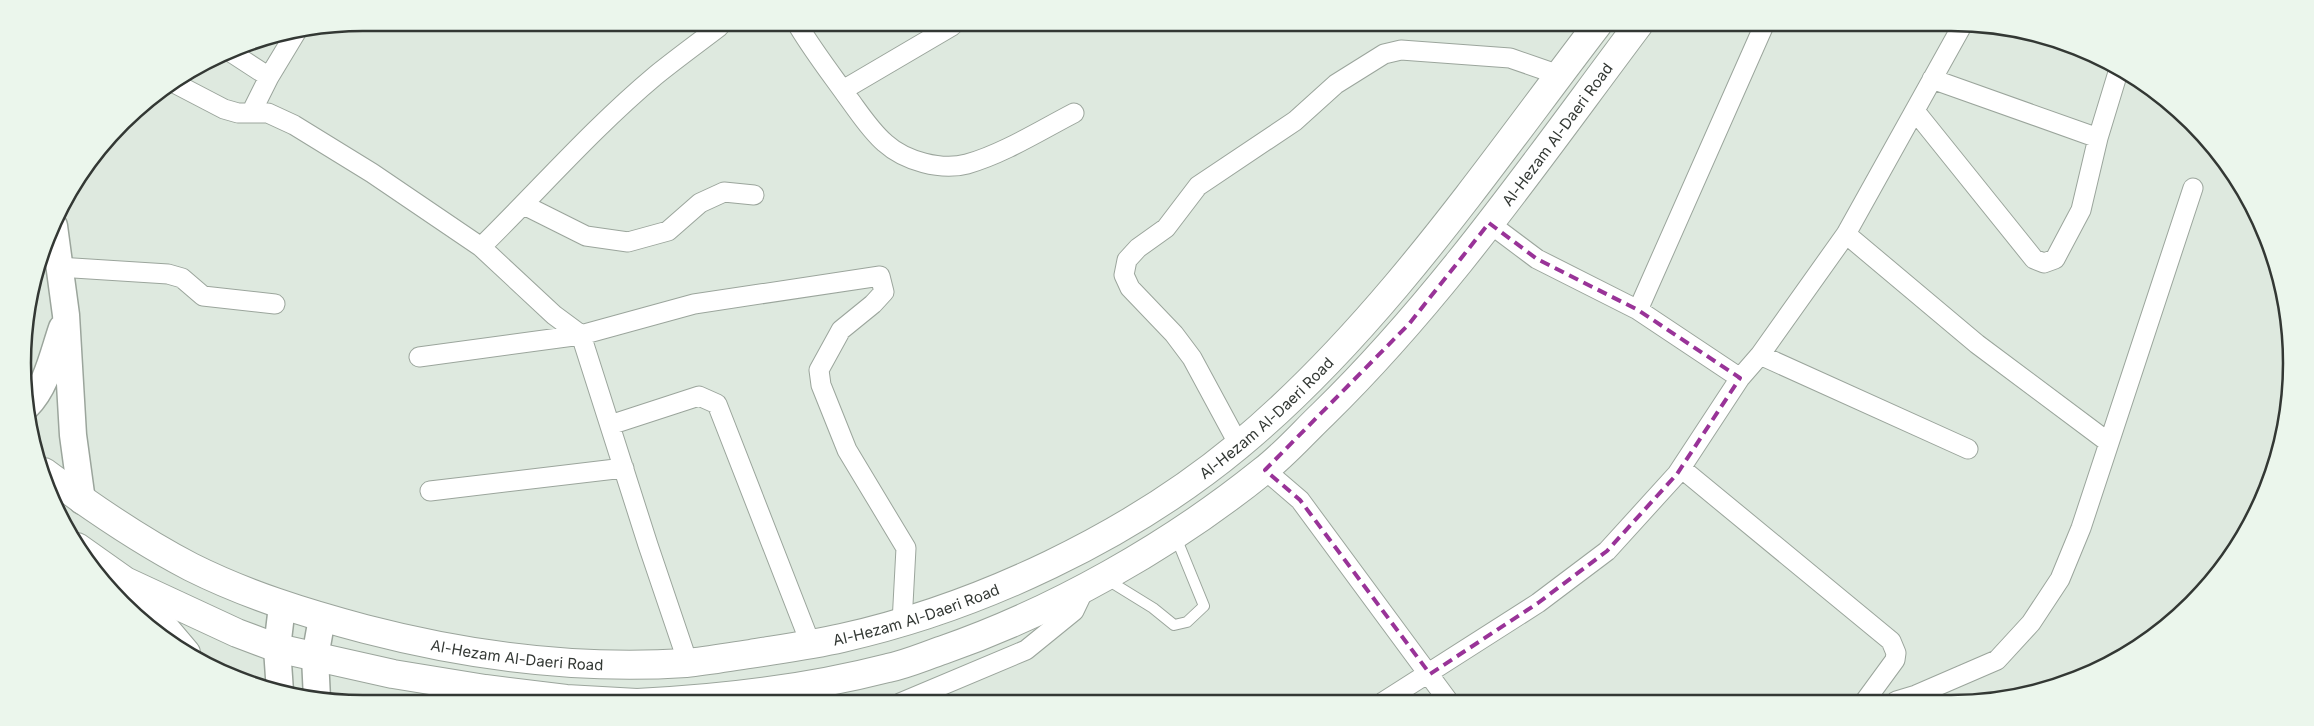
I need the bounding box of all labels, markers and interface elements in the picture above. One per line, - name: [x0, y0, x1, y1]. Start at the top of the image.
- street label: Al-Hezam Al-Daeri Road: [1497, 59, 1616, 209]
- street label: Al-Hezam Al-Daeri Road: [1195, 353, 1337, 482]
- street label: Al-Hezam Al-Daeri Road: [831, 579, 1002, 649]
- street label: Al-Hezam Al-Daeri Road: [429, 635, 604, 674]

